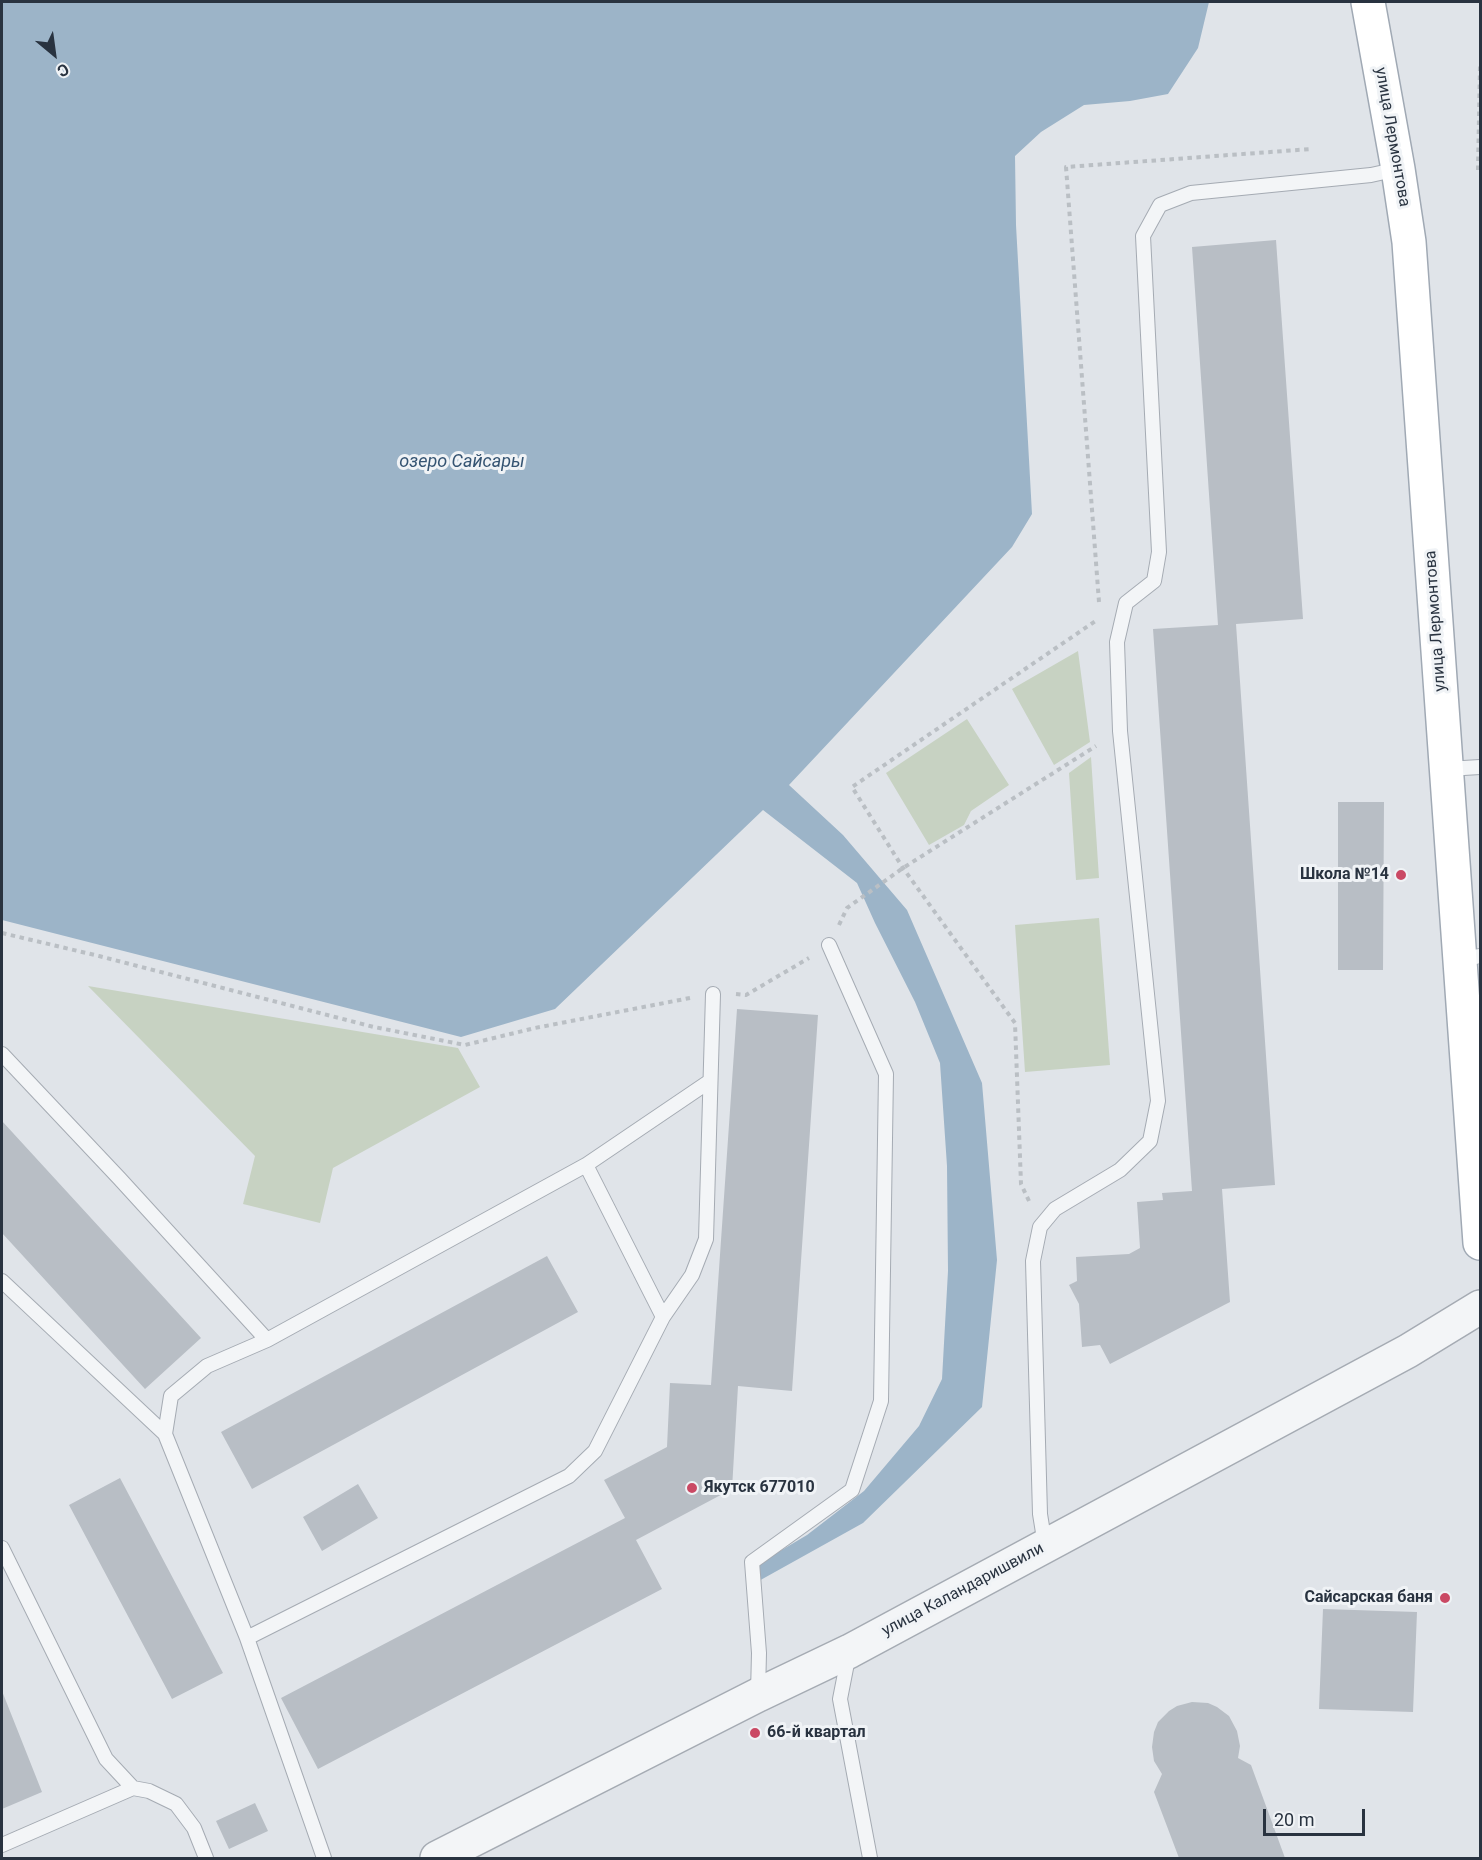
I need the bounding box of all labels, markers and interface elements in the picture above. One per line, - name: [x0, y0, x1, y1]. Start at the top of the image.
- north arrow: [24, 24, 84, 84]
- text: С: [54, 59, 72, 81]
- street label: улица Лермонтова: [1370, 66, 1414, 208]
- water label: озеро Сайсары: [399, 451, 525, 473]
- street label: улица Лермонтова: [1421, 550, 1451, 692]
- place label: Школа №14: [1300, 865, 1389, 885]
- marker: Школа №14: [1394, 868, 1408, 882]
- place label: Якутск 677010: [704, 1478, 815, 1498]
- marker: Якутск 677010: [685, 1481, 699, 1495]
- street label: улица Каландаришвили: [879, 1539, 1047, 1641]
- place label: Сайсарская баня: [1304, 1588, 1433, 1608]
- marker: Сайсарская баня: [1438, 1591, 1452, 1605]
- place label: 66-й квартал: [767, 1723, 866, 1743]
- marker: 66-й квартал: [748, 1726, 762, 1740]
- scale bar: [1266, 1797, 1368, 1835]
- text: 20 m: [1274, 1809, 1314, 1830]

